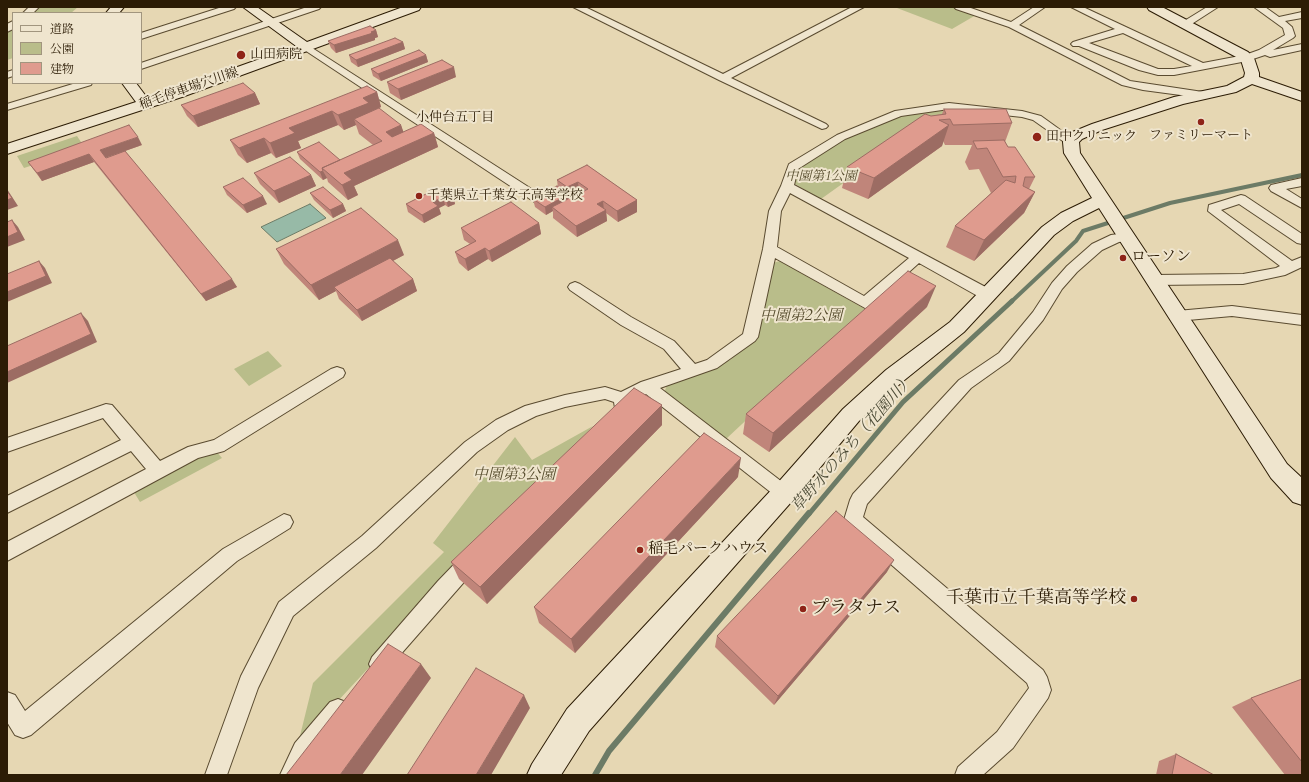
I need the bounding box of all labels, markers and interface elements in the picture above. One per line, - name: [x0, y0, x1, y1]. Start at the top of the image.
- legend: [12, 12, 142, 84]
- text: 道路: [50, 21, 74, 37]
- text: 公園: [50, 41, 74, 57]
- place label: 山田病院: [250, 47, 302, 63]
- marker: 山田病院: [235, 49, 247, 61]
- text: 建物: [50, 61, 74, 77]
- street label: 稲毛停車場穴川線: [137, 65, 241, 113]
- district label: 小仲台五丁目: [416, 110, 494, 126]
- marker: ファミリーマート: [1196, 117, 1206, 127]
- place label: ファミリーマート: [1149, 128, 1253, 144]
- place label: 田中クリニック: [1046, 129, 1137, 145]
- marker: 田中クリニック: [1031, 131, 1043, 143]
- park label: 中園第1公園: [785, 169, 857, 185]
- place label: 千葉県立千葉女子高等学校: [427, 188, 583, 204]
- marker: 千葉県立千葉女子高等学校: [414, 191, 424, 201]
- place label: ローソン: [1131, 249, 1191, 267]
- marker: ローソン: [1118, 253, 1128, 263]
- park label: 中園第2公園: [760, 308, 842, 326]
- water label: 草野水のみち（花園川）: [788, 371, 918, 517]
- park label: 中園第3公園: [473, 467, 555, 485]
- place label: 稲毛パークハウス: [648, 541, 768, 559]
- marker: 稲毛パークハウス: [635, 545, 645, 555]
- place label: 千葉市立千葉高等学校: [946, 588, 1126, 610]
- marker: 千葉市立千葉高等学校: [1129, 594, 1139, 604]
- place label: プラタナス: [811, 598, 901, 620]
- marker: プラタナス: [798, 604, 808, 614]

